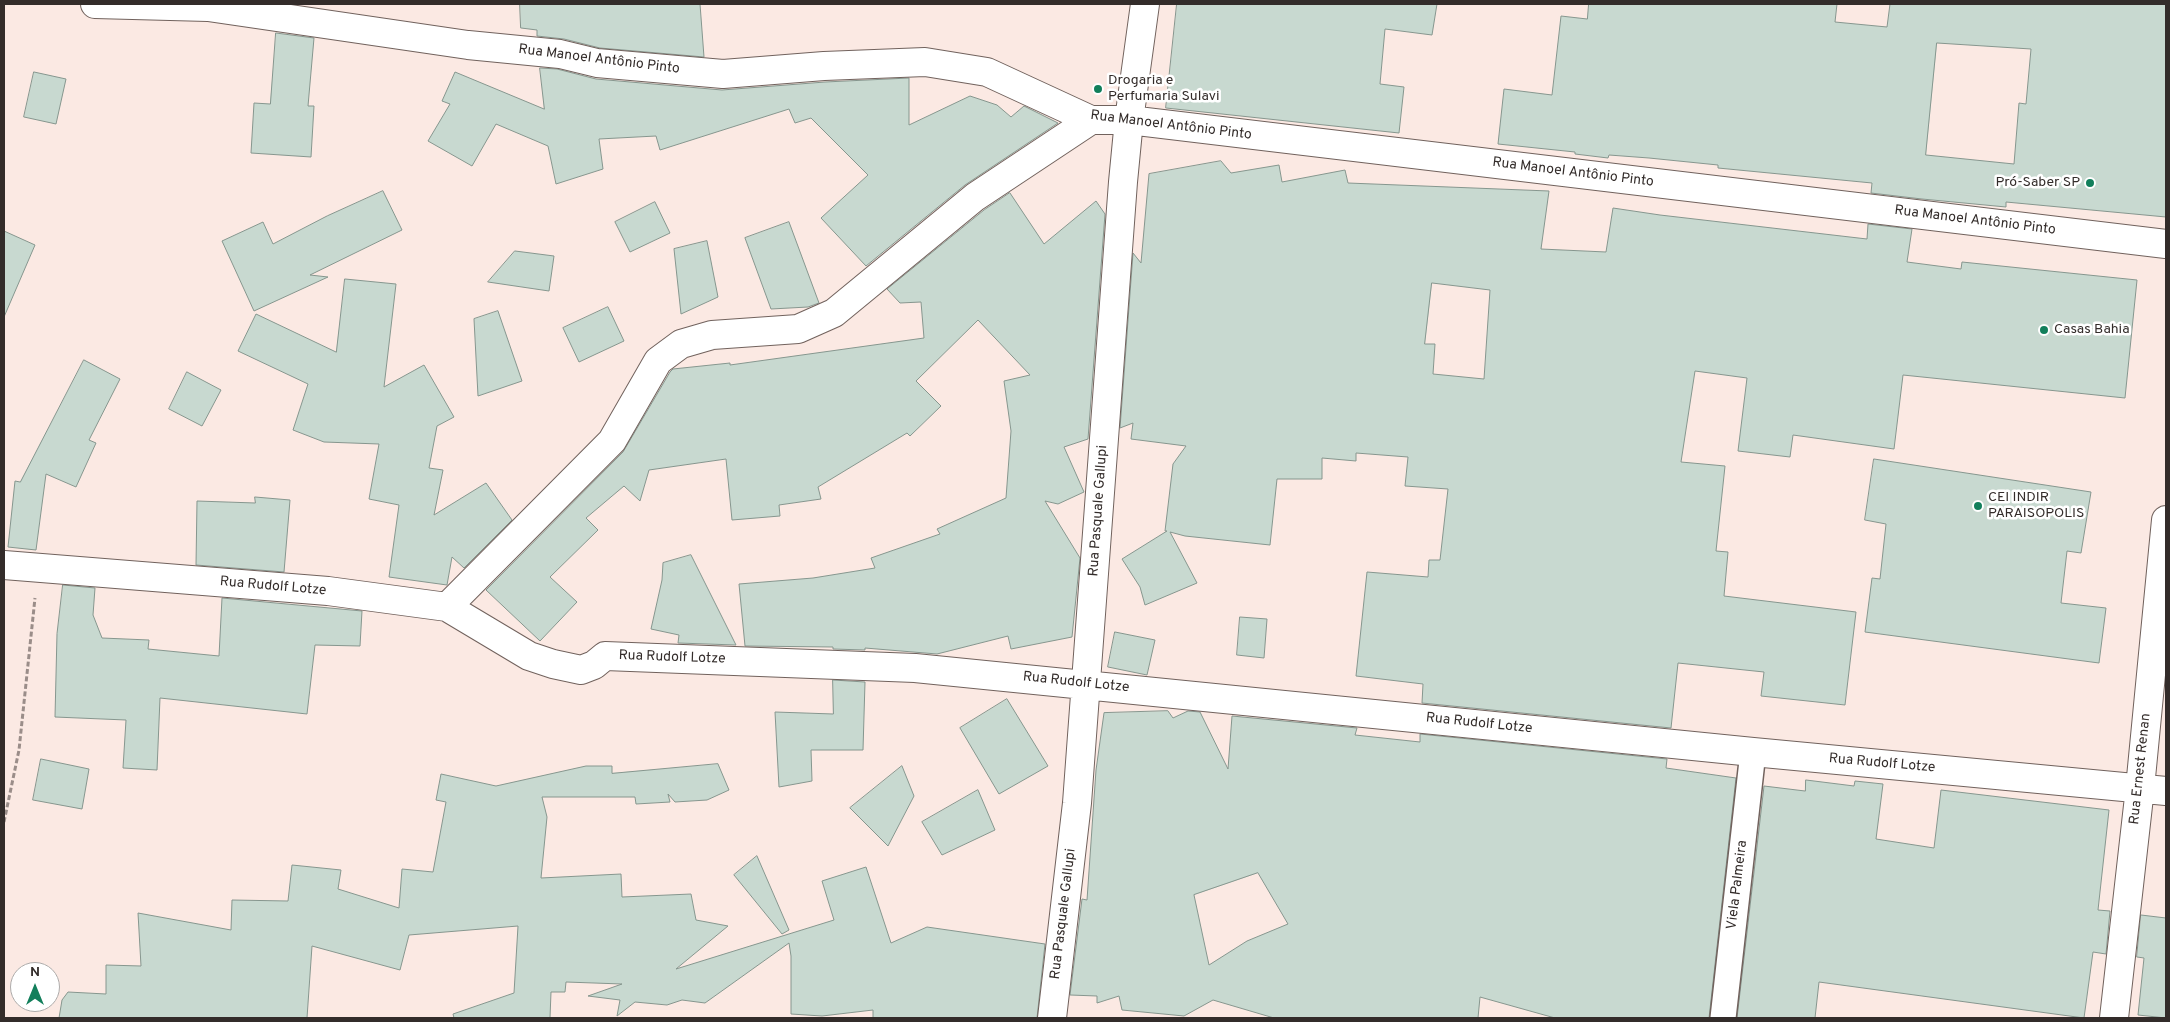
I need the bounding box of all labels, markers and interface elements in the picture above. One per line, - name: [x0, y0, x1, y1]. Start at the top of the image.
- street label: Rua Manoel Antônio Pinto: [517, 42, 681, 78]
- place label: Drogaria e Perfumaria Sulavi: [1108, 73, 1219, 105]
- marker: Drogaria e Perfumaria Sulavi: [1092, 83, 1104, 95]
- street label: Rua Manoel Antônio Pinto: [1089, 108, 1253, 144]
- street label: Rua Manoel Antônio Pinto: [1491, 155, 1655, 191]
- place label: Pró-Saber SP: [1995, 175, 2080, 191]
- marker: Pró-Saber SP: [2084, 177, 2096, 189]
- street label: Rua Manoel Antônio Pinto: [1893, 203, 2057, 239]
- place label: Casas Bahia: [2054, 322, 2130, 338]
- marker: Casas Bahia: [2038, 324, 2050, 336]
- street label: Rua Pasquale Gallupi: [1086, 445, 1112, 577]
- place label: CEI INDIR PARAISOPOLIS: [1988, 490, 2084, 522]
- marker: CEI INDIR PARAISOPOLIS: [1972, 500, 1984, 512]
- street label: Rua Rudolf Lotze: [219, 574, 327, 600]
- street label: Rua Rudolf Lotze: [618, 648, 726, 668]
- street label: Rua Rudolf Lotze: [1022, 669, 1130, 697]
- street label: Rua Rudolf Lotze: [1425, 710, 1533, 738]
- street label: Rua Ernest Renan: [2127, 712, 2155, 826]
- street label: Rua Rudolf Lotze: [1828, 751, 1936, 777]
- street label: Viela Palmeira: [1724, 839, 1752, 931]
- street label: Rua Pasquale Gallupi: [1048, 848, 1080, 980]
- north arrow: [10, 962, 60, 1012]
- text: N: [30, 964, 40, 981]

